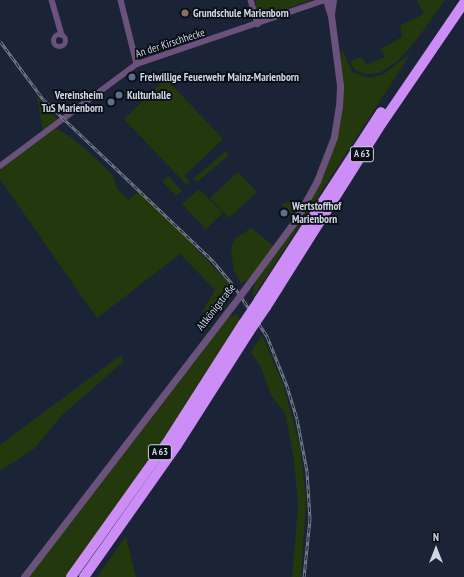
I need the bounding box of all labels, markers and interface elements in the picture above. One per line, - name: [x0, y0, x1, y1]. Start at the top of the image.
- place label: Grundschule Marienborn: [193, 6, 289, 20]
- marker: Grundschule Marienborn: [180, 8, 190, 18]
- street label: An der Kirschhecke: [134, 26, 206, 60]
- place label: Freiwillige Feuerwehr Mainz-Marienborn: [140, 70, 299, 84]
- marker: Freiwillige Feuerwehr Mainz-Marienborn: [127, 72, 137, 82]
- place label: Kulturhalle: [127, 88, 171, 102]
- place label: Vereinsheim TuS Marienborn: [42, 89, 103, 115]
- marker: Kulturhalle: [114, 90, 124, 100]
- marker: Vereinsheim TuS Marienborn: [106, 97, 116, 107]
- road number: A 63: [349, 146, 375, 162]
- place label: Wertstoffhof Marienborn: [292, 200, 341, 226]
- marker: Wertstoffhof Marienborn: [279, 208, 289, 218]
- street label: Altkönigstraße: [194, 281, 238, 333]
- road number: A 63: [147, 444, 173, 460]
- north arrow: [416, 529, 456, 569]
- text: N: [433, 530, 439, 544]

